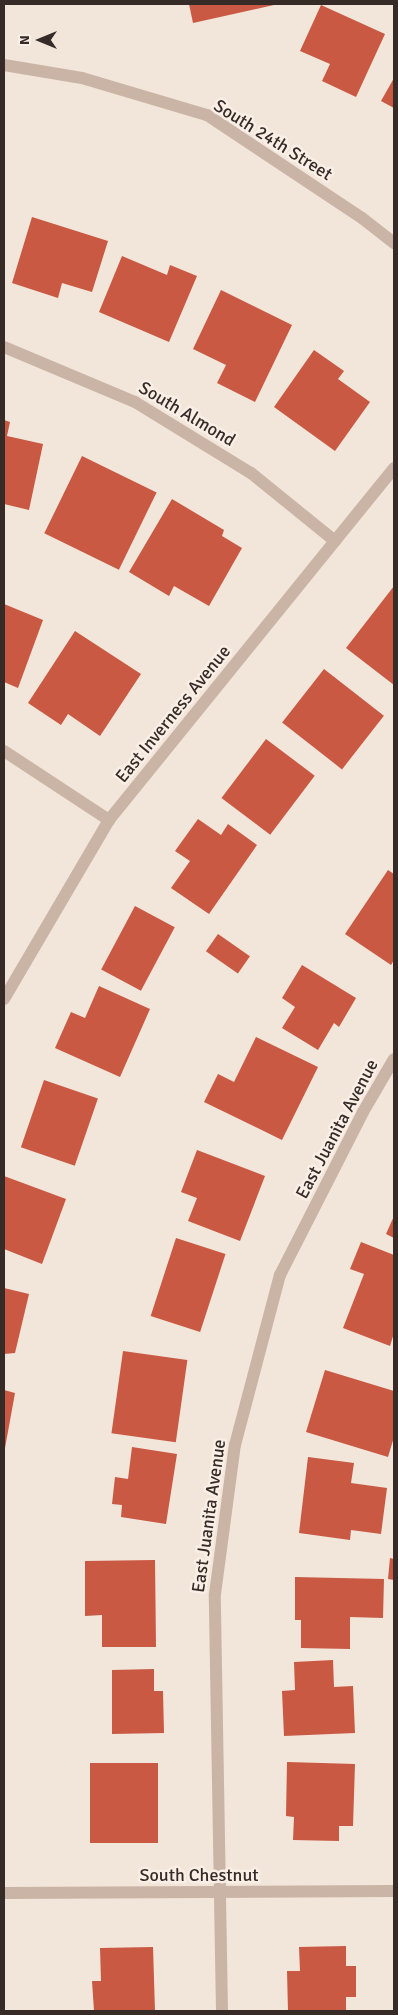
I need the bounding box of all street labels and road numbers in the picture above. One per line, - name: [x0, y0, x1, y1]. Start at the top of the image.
- street label: South 24th Street: [210, 95, 336, 185]
- street label: South Almond: [135, 377, 239, 451]
- street label: East Inverness Avenue: [111, 641, 235, 787]
- street label: East Juanita Avenue: [291, 1056, 383, 1202]
- street label: East Juanita Avenue: [188, 1438, 230, 1594]
- street label: South Chestnut: [139, 1864, 259, 1886]

